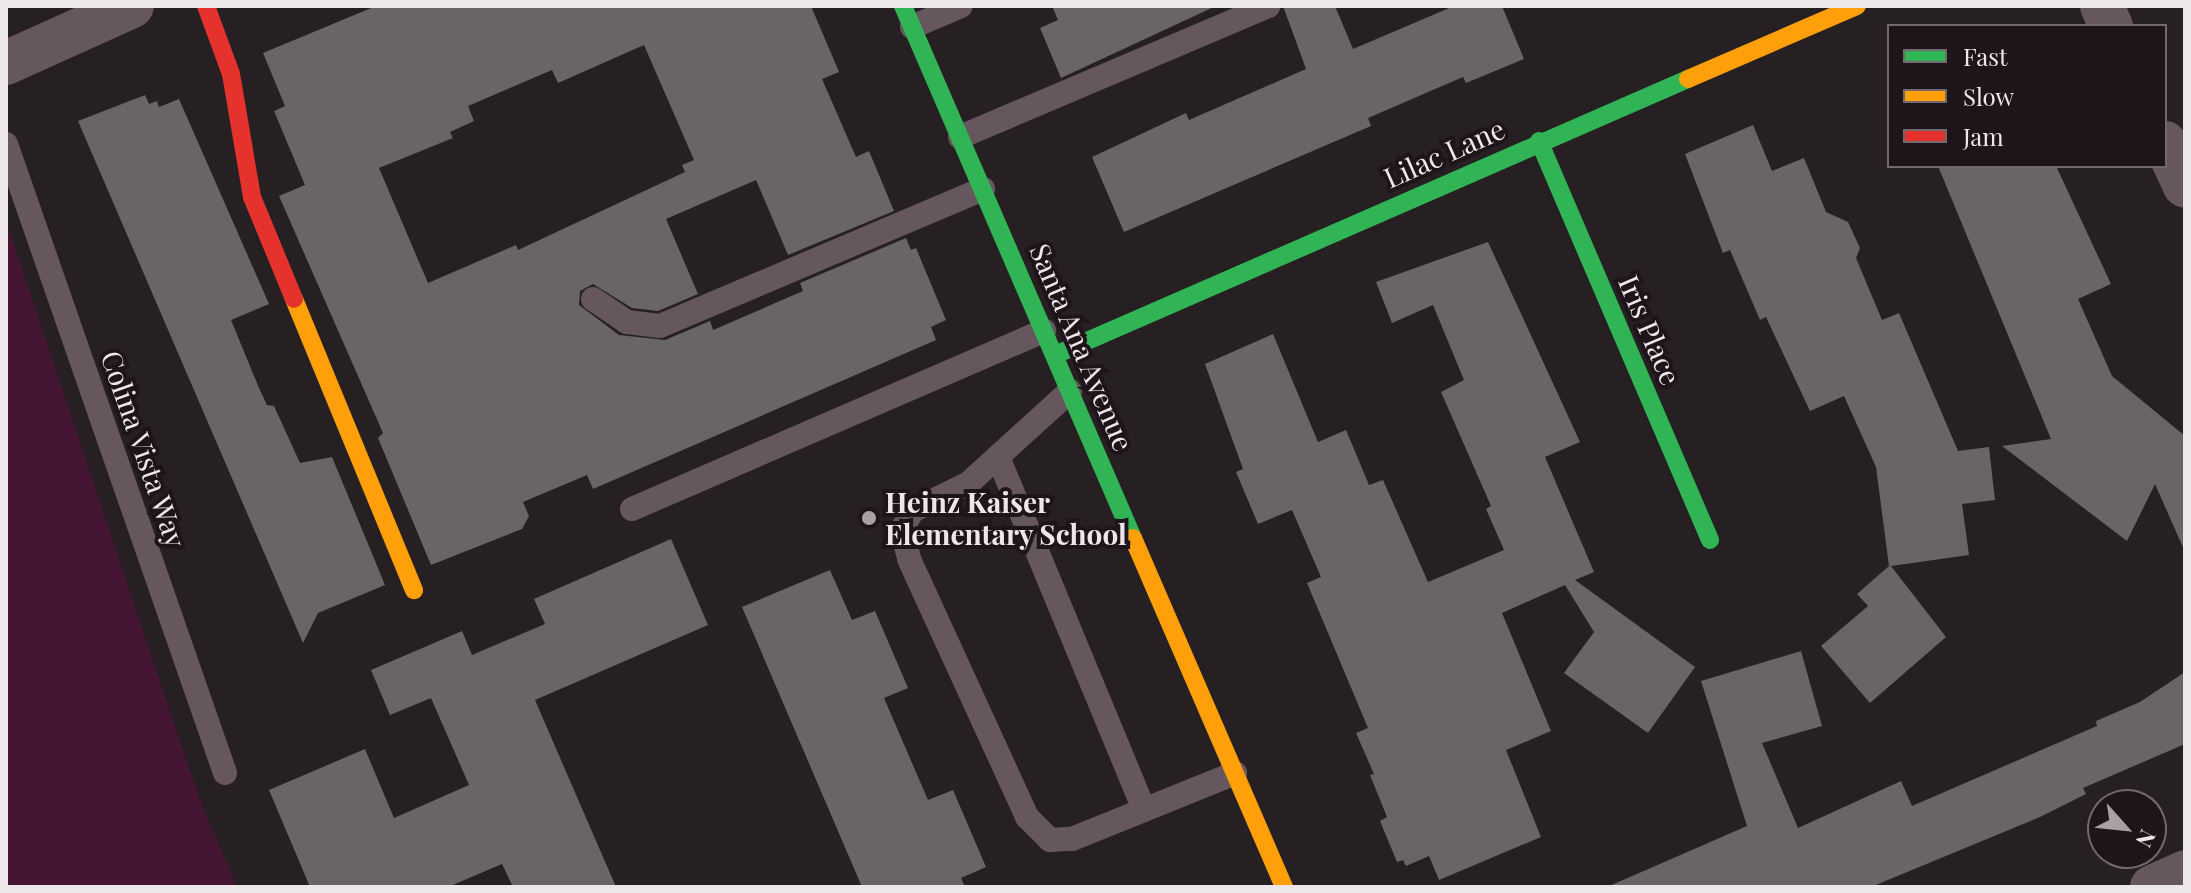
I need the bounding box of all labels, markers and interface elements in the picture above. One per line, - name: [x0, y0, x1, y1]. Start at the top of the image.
- legend: [1887, 24, 2167, 168]
- text: Fast: [1963, 40, 2008, 72]
- text: Slow: [1963, 80, 2014, 112]
- street label: Lilac Lane: [1378, 112, 1510, 194]
- text: Jam: [1963, 120, 2004, 152]
- street label: Santa Ana Avenue: [1023, 237, 1141, 457]
- street label: Iris Place: [1612, 270, 1688, 390]
- street label: Colina Vista Way: [94, 345, 194, 553]
- place label: Heinz Kaiser Elementary School: [885, 485, 1127, 551]
- marker: Heinz Kaiser Elementary School: [860, 509, 878, 527]
- north arrow: [2087, 789, 2167, 869]
- text: N: [2130, 825, 2164, 853]

